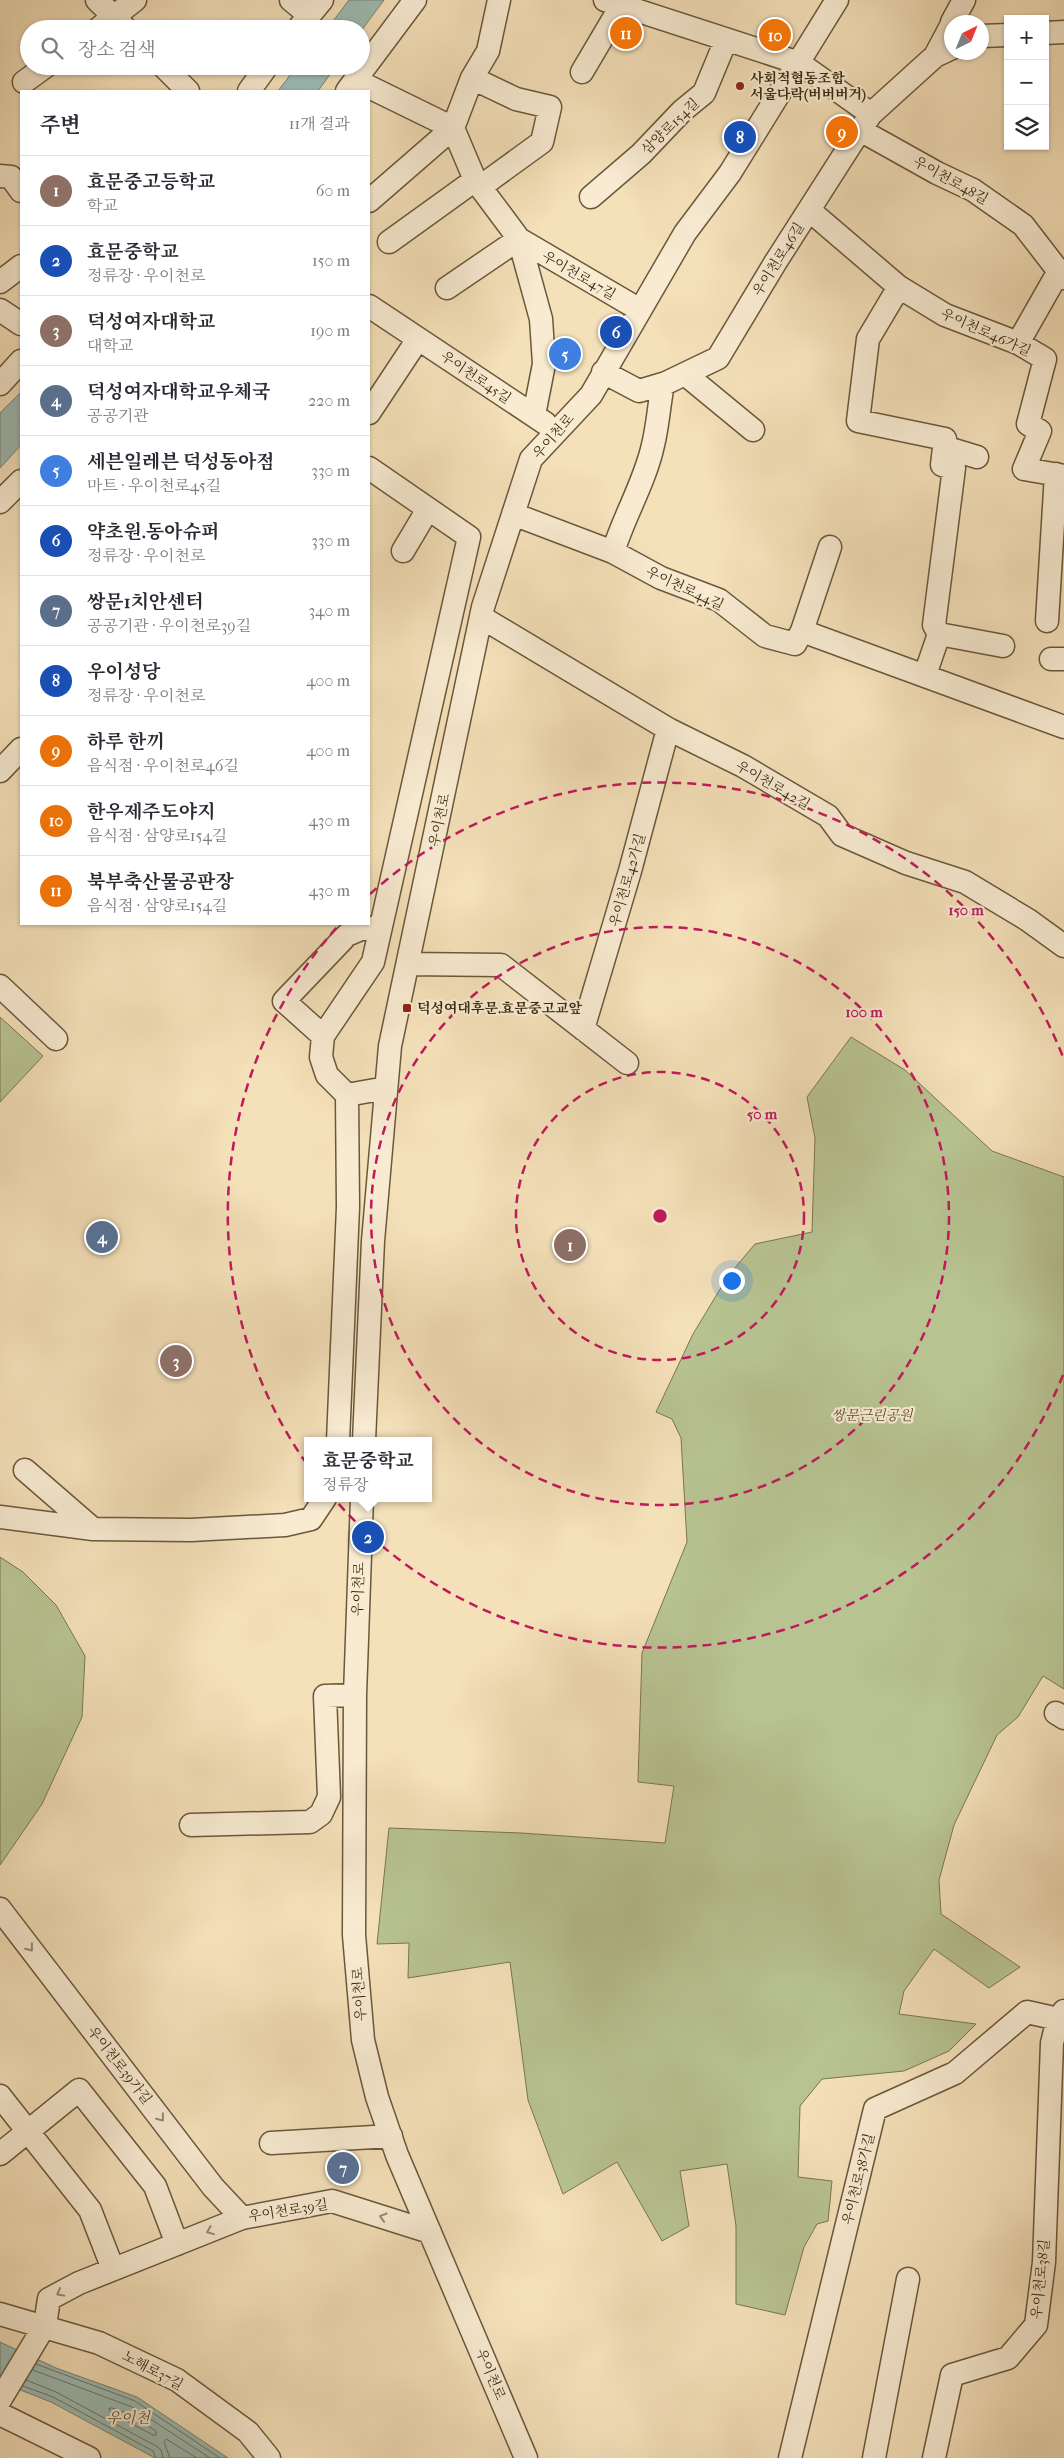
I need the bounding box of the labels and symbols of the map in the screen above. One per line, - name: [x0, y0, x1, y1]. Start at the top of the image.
- pin: 11: [610, 14, 642, 52]
- north arrow: [944, 15, 989, 60]
- pin: 10: [759, 16, 791, 54]
- place label: 사회적협동조합 서울다락(버버버거): [750, 70, 866, 103]
- marker: 사회적협동조합 서울다락(버버버거): [734, 80, 746, 92]
- street label: 삼양로154길: [638, 95, 703, 158]
- pin: 9: [826, 113, 858, 151]
- pin: 8: [724, 118, 756, 156]
- street label: 우이천로48길: [910, 153, 991, 208]
- street label: 우이천로46길: [749, 219, 808, 299]
- street label: 우이천로47길: [539, 248, 619, 303]
- street label: 우이천로46가길: [938, 305, 1034, 360]
- pin: 6: [600, 313, 632, 351]
- pin: 5: [549, 335, 581, 373]
- street label: 우이천로45길: [437, 348, 514, 407]
- street label: 우이천로: [529, 410, 578, 462]
- street label: 우이천로44길: [643, 563, 727, 614]
- street label: 우이천로42길: [733, 757, 813, 814]
- street label: 우이천로: [426, 791, 454, 848]
- street label: 우이천로42가길: [606, 831, 649, 929]
- text: 150 m: [948, 901, 984, 919]
- place label: 덕성여대후문.효문중고교앞: [417, 1000, 582, 1017]
- marker: 덕성여대후문.효문중고교앞: [401, 1002, 413, 1014]
- text: 100 m: [845, 1003, 883, 1021]
- text: 50 m: [747, 1105, 778, 1123]
- centre of rings: [651, 1207, 669, 1225]
- pin: 4: [86, 1218, 118, 1256]
- pin: 1: [554, 1226, 586, 1264]
- your location: [719, 1268, 745, 1294]
- pin: 3: [160, 1342, 192, 1380]
- park label: 쌍문근린공원: [831, 1407, 914, 1424]
- pin: 2: [352, 1518, 384, 1556]
- street label: 우이천로: [349, 1561, 368, 1616]
- one-way arrow: [24, 1942, 33, 1952]
- street label: 우이천로: [349, 1966, 370, 2022]
- street label: 우이천로39가길: [84, 2023, 155, 2108]
- one-way arrow: [155, 2112, 164, 2122]
- street label: 우이천로38가길: [839, 2131, 878, 2227]
- pin: 7: [327, 2149, 359, 2187]
- street label: 우이천로39길: [247, 2196, 329, 2225]
- one-way arrow: [380, 2213, 388, 2223]
- one-way arrow: [206, 2224, 215, 2235]
- street label: 우이천로38길: [1028, 2238, 1053, 2320]
- one-way arrow: [56, 2287, 65, 2297]
- street label: 우이천로: [472, 2346, 509, 2403]
- street label: 노해로37길: [119, 2347, 186, 2394]
- water label: 우이천: [106, 2409, 151, 2427]

